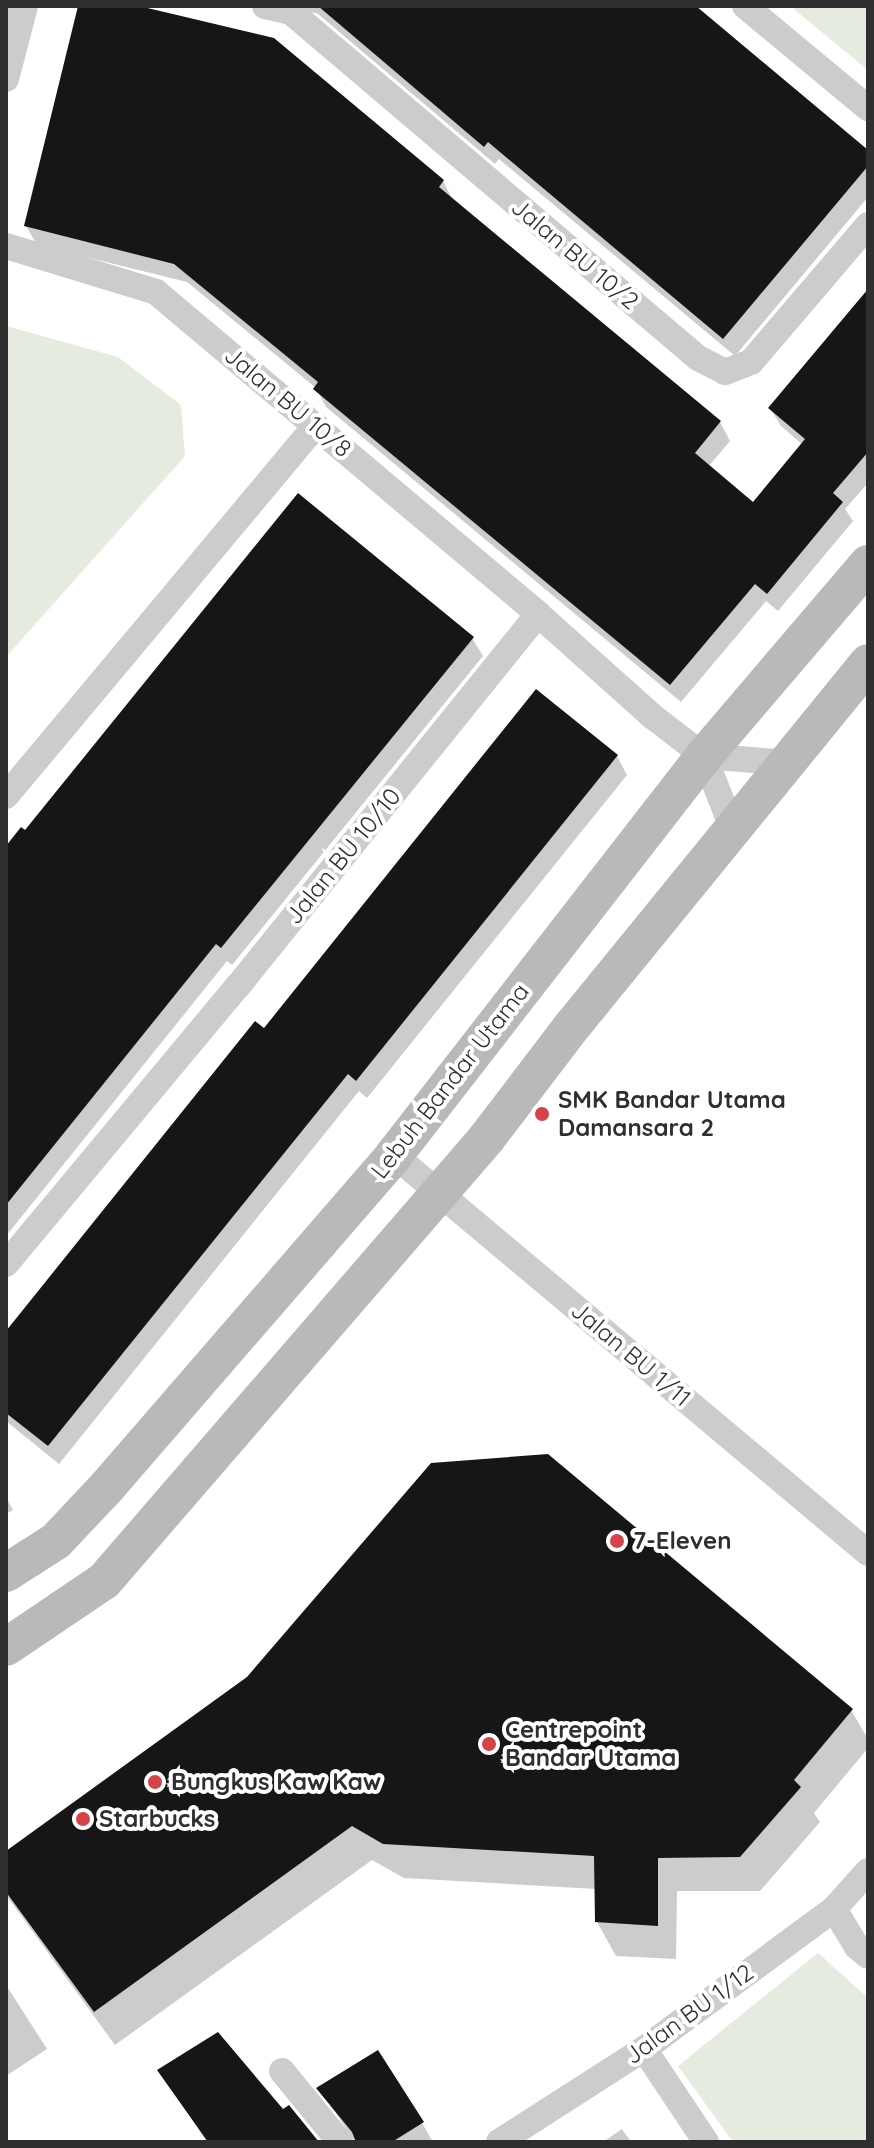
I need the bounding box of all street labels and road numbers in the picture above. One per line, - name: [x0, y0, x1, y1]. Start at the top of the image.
- street label: Jalan BU 10/2: [506, 192, 644, 316]
- street label: Jalan BU 10/8: [219, 341, 357, 463]
- street label: Jalan BU 10/10: [279, 782, 407, 930]
- street label: Lebuh Bandar Utama: [365, 978, 535, 1184]
- street label: Jalan BU 1/11: [565, 1296, 697, 1412]
- street label: Jalan BU 1/12: [619, 1958, 759, 2070]

